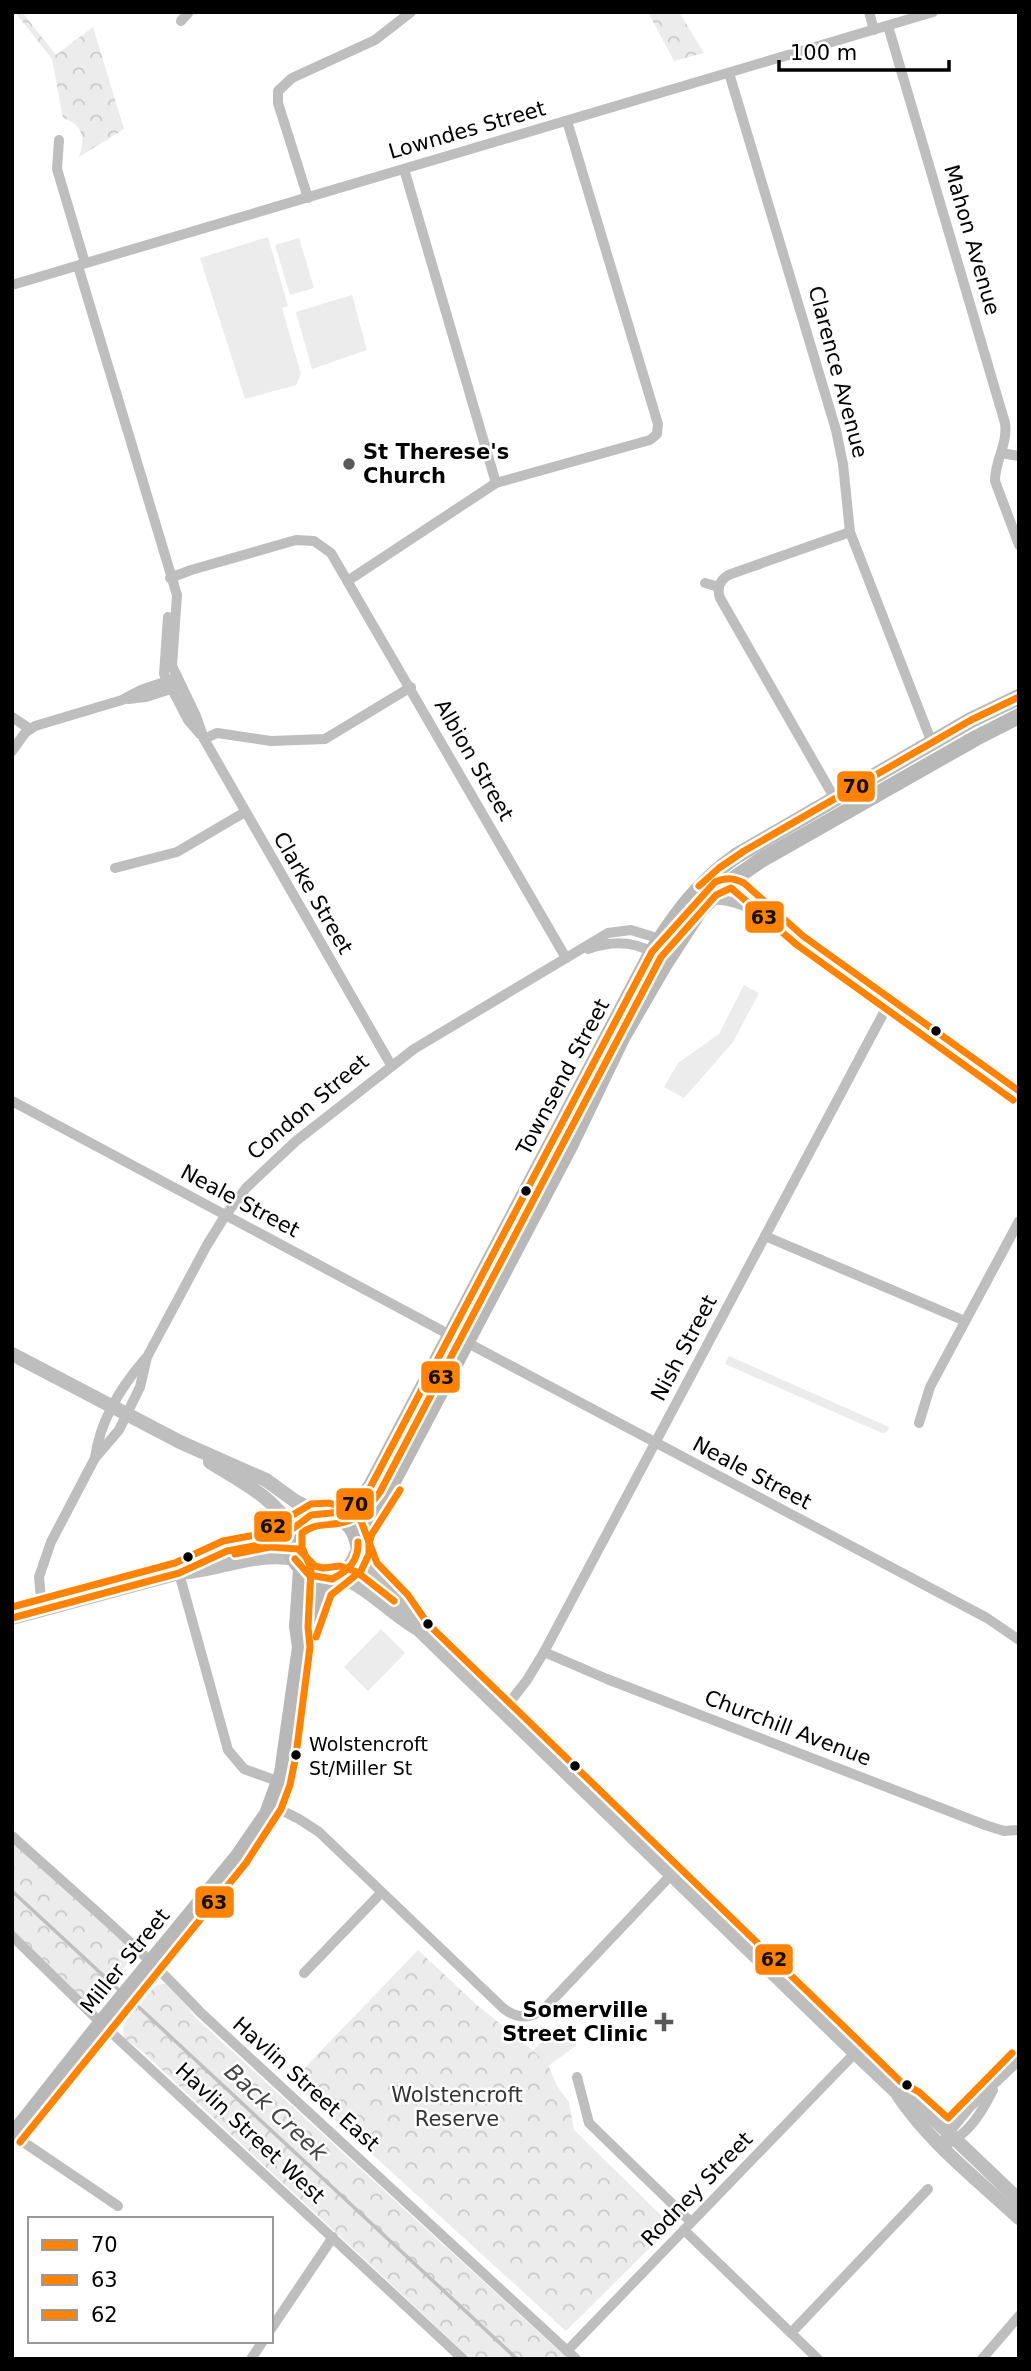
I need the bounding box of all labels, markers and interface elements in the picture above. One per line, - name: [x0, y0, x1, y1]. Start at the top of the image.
- scale bar: [779, 28, 949, 72]
- text: 100 m: [790, 41, 857, 65]
- street label: Lowndes Street: [386, 96, 548, 164]
- street label: Mahon Avenue: [939, 162, 1005, 318]
- street label: Clarence Avenue: [804, 283, 872, 461]
- place label: St Therese's Church: [363, 440, 509, 488]
- marker: St Therese's Church: [341, 456, 357, 472]
- street label: Albion Street: [430, 695, 518, 825]
- line badge: 70: [836, 770, 876, 803]
- text: 70: [843, 775, 869, 797]
- street label: Clarke Street: [268, 828, 358, 958]
- line badge: 63: [744, 900, 785, 934]
- text: 63: [751, 906, 777, 928]
- street label: Townsend Street: [511, 995, 614, 1160]
- unlabelled marker: [929, 1024, 943, 1038]
- street label: Condon Street: [243, 1049, 373, 1165]
- street label: Neale Street: [177, 1160, 303, 1242]
- unlabelled marker: [519, 1184, 533, 1198]
- street label: Nish Street: [646, 1291, 722, 1405]
- line badge: 63: [420, 1360, 461, 1394]
- text: 63: [428, 1366, 454, 1388]
- street label: Neale Street: [689, 1432, 815, 1514]
- line badge: 70: [335, 1487, 375, 1521]
- text: 70: [342, 1493, 368, 1515]
- line badge: 62: [253, 1510, 293, 1543]
- text: 62: [260, 1515, 286, 1537]
- unlabelled marker: [181, 1550, 195, 1564]
- unlabelled marker: [421, 1617, 435, 1631]
- street label: Churchill Avenue: [701, 1685, 875, 1771]
- place label: Wolstencroft St/Miller St: [309, 1733, 428, 1779]
- marker: Wolstencroft St/Miller St: [289, 1748, 303, 1762]
- unlabelled marker: [568, 1759, 582, 1773]
- line badge: 63: [194, 1885, 235, 1919]
- text: 63: [201, 1891, 227, 1913]
- street label: Miller Street: [76, 1904, 174, 2018]
- line badge: 62: [754, 1943, 794, 1976]
- text: 62: [761, 1948, 787, 1970]
- place label: Somerville Street Clinic: [502, 1998, 648, 2046]
- street label: Havlin Street East: [228, 2012, 384, 2156]
- marker: Somerville Street Clinic: [654, 2012, 674, 2032]
- street label: Havlin Street West: [171, 2058, 329, 2208]
- water label: Back Creek: [219, 2058, 334, 2167]
- unlabelled marker: [900, 2078, 914, 2092]
- park label: Wolstencroft Reserve: [391, 2083, 523, 2131]
- street label: Rodney Street: [637, 2127, 757, 2251]
- legend: [28, 2217, 273, 2343]
- text: 70: [91, 2233, 118, 2257]
- text: 63: [91, 2268, 118, 2292]
- text: 62: [91, 2303, 118, 2327]

